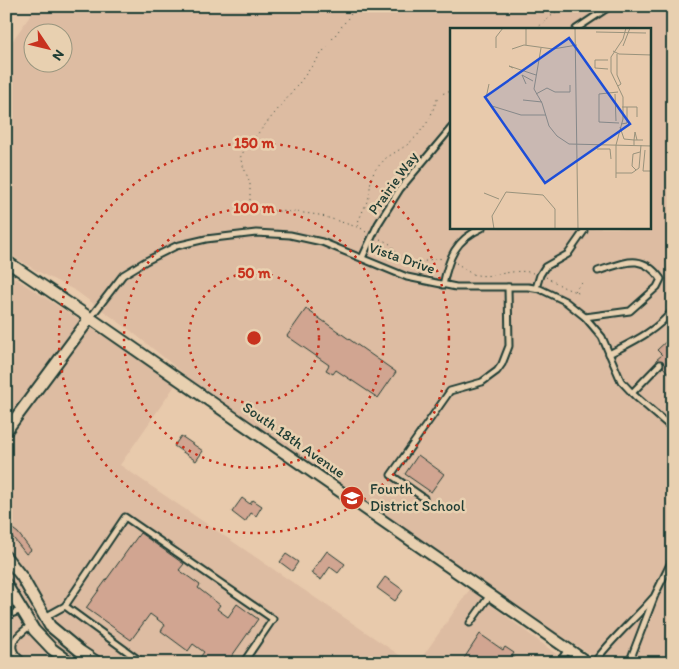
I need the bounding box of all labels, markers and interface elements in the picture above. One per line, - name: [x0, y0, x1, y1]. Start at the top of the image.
- north arrow: [22, 22, 72, 72]
- inset map: [450, 28, 652, 229]
- text: N: [49, 46, 68, 64]
- text: 150 m: [234, 134, 274, 152]
- street label: Prairie Way: [364, 148, 422, 218]
- text: 100 m: [233, 199, 275, 217]
- street label: Vista Drive: [366, 238, 438, 278]
- text: 50 m: [237, 264, 271, 282]
- centre of rings: [245, 329, 263, 347]
- street label: South 18th Avenue: [239, 398, 349, 482]
- place label: Fourth District School: [370, 480, 466, 515]
- school or university icon: Fourth District School: [339, 485, 365, 511]

